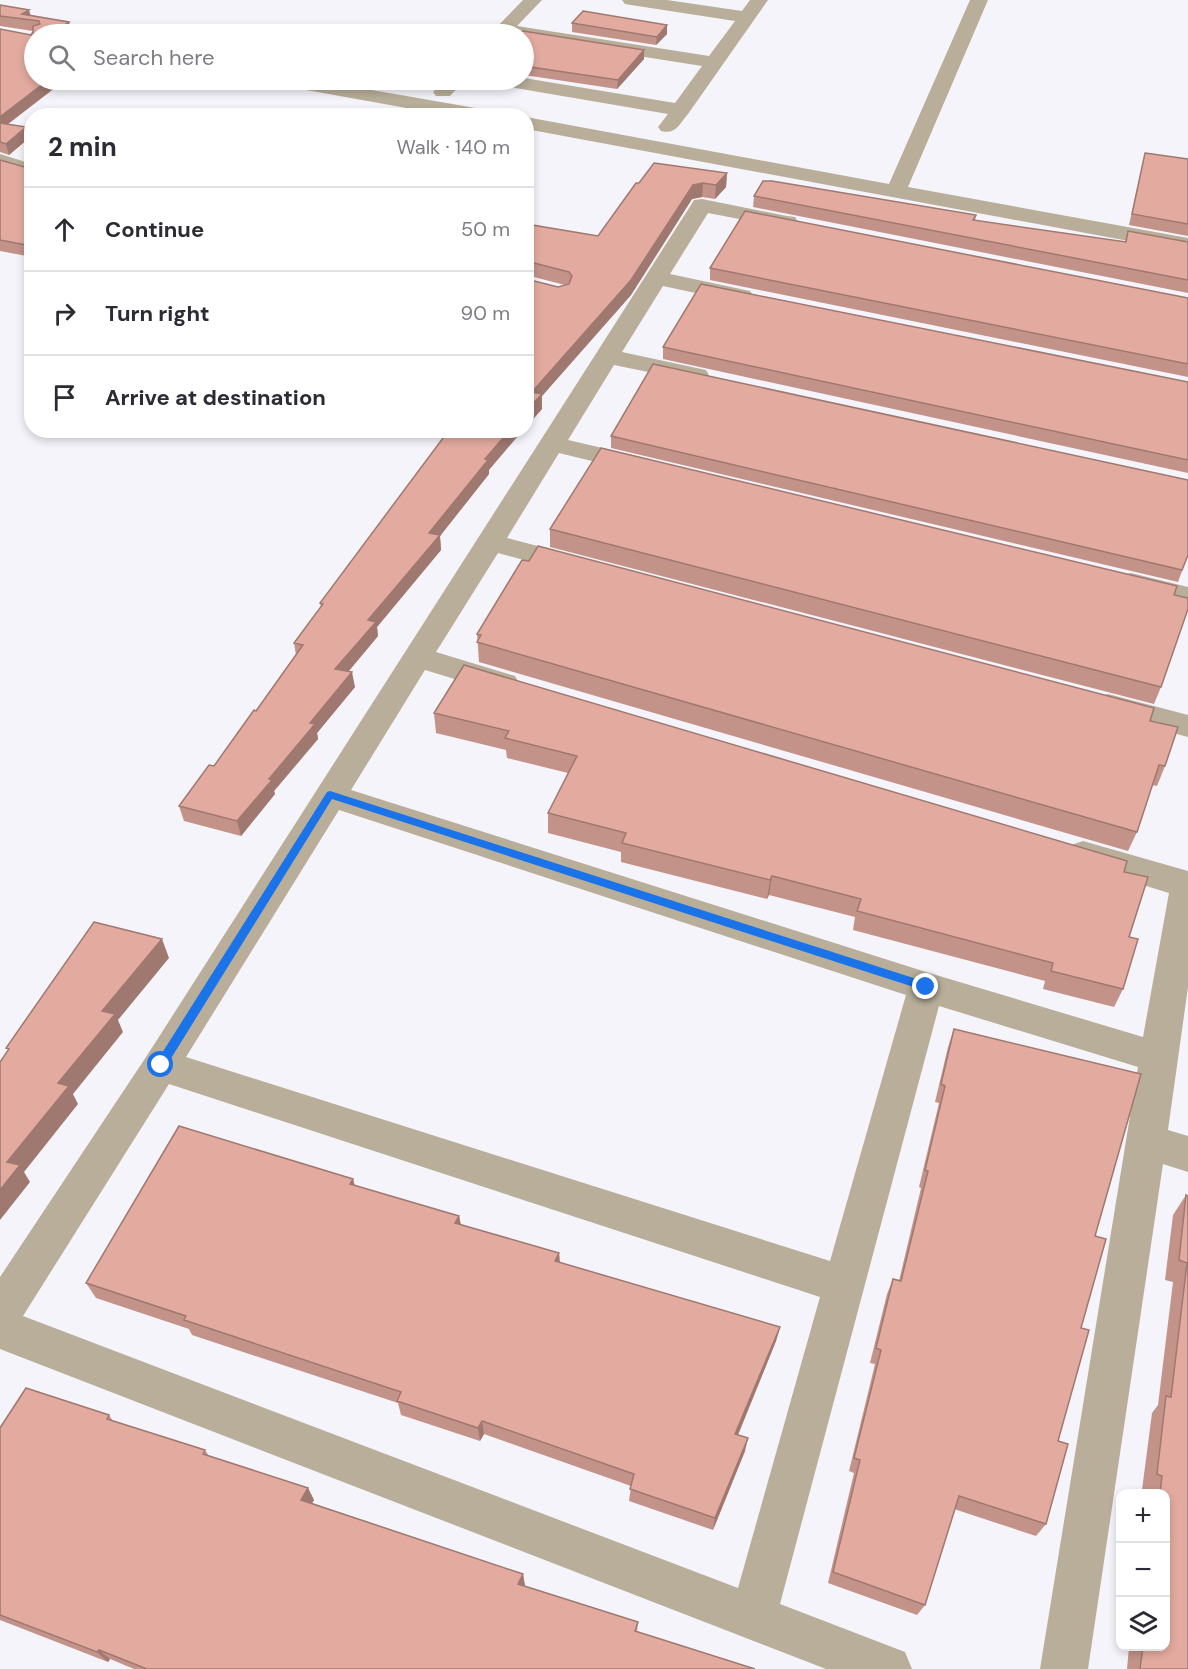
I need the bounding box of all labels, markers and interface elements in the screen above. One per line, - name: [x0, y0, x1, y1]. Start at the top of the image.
- search box: [24, 24, 534, 90]
- icon: search: [45, 41, 78, 74]
- text: Search here: [93, 43, 214, 72]
- text: 2 min: [48, 130, 117, 164]
- text: Walk · 140 m: [396, 134, 510, 160]
- icon: ahead: [48, 213, 81, 246]
- text: Continue: [105, 215, 204, 244]
- text: 50 m: [461, 216, 510, 242]
- icon: right: [48, 297, 81, 330]
- text: Turn right: [105, 299, 210, 328]
- text: 90 m: [461, 300, 510, 326]
- icon: arrive: [48, 381, 81, 414]
- text: Arrive at destination: [105, 383, 326, 412]
- route end: [912, 973, 938, 999]
- route start: [147, 1051, 173, 1077]
- map controls: [1116, 1489, 1170, 1651]
- button: +: [1116, 1489, 1170, 1543]
- button: −: [1116, 1543, 1170, 1597]
- button: layers: [1116, 1597, 1170, 1651]

